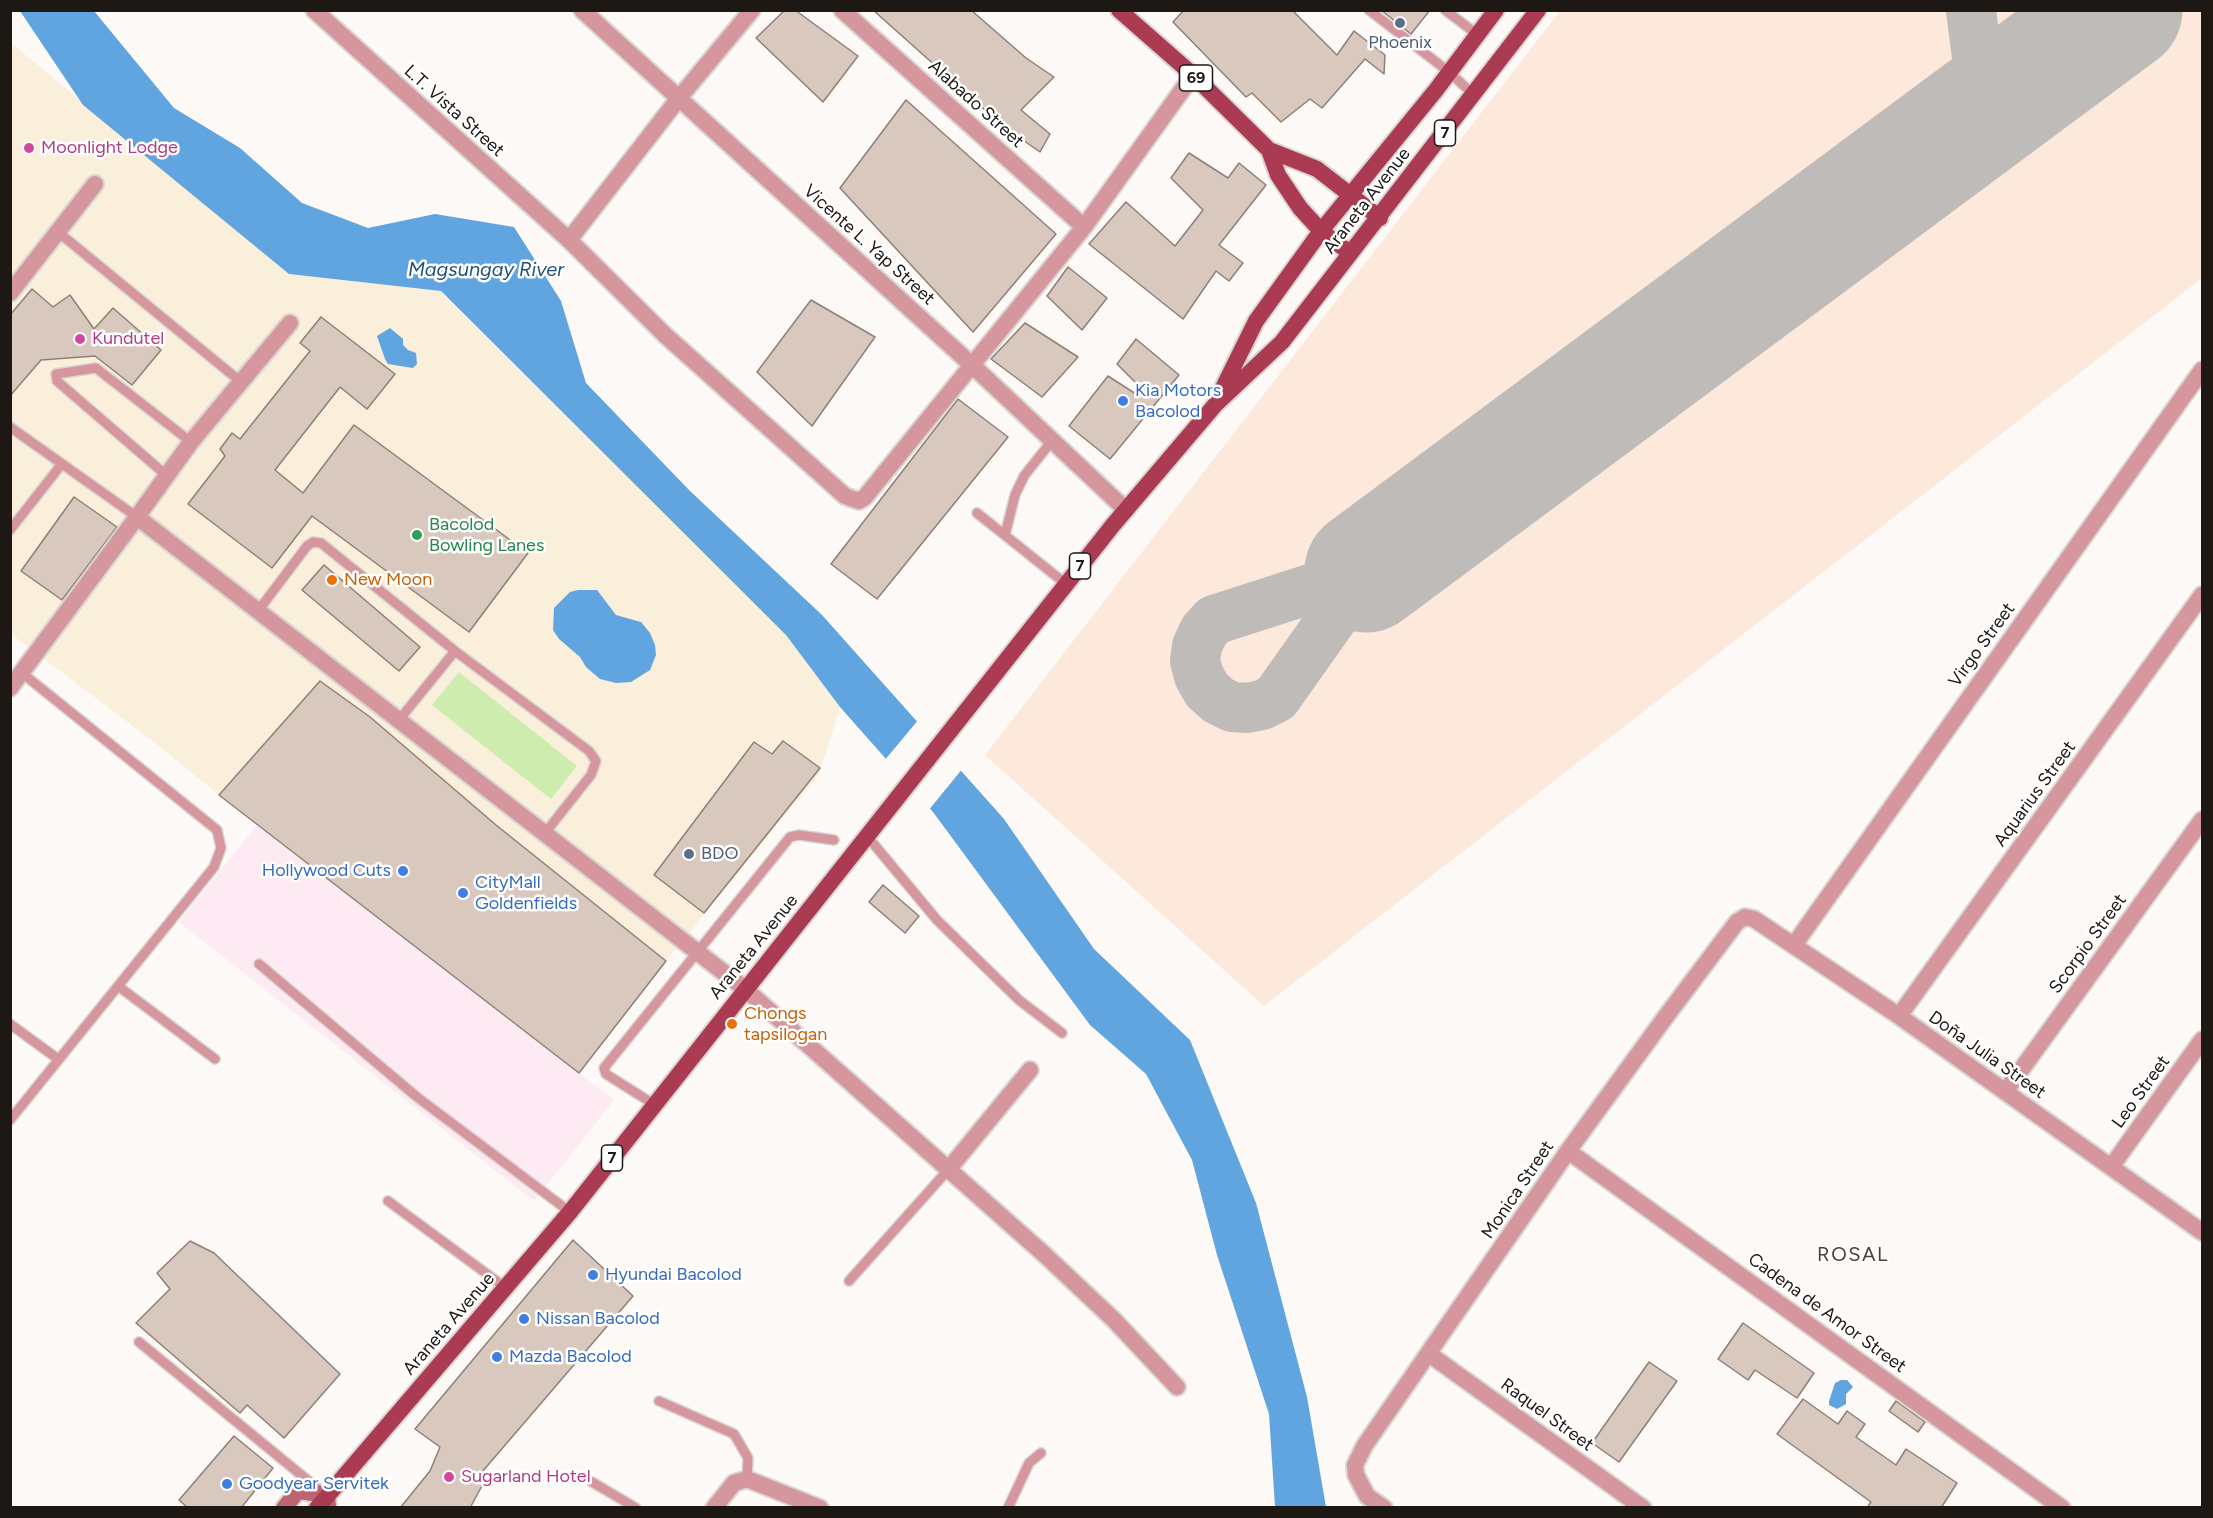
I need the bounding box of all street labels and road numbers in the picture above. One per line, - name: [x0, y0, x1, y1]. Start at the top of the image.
- street label: Alabado Street: [924, 56, 1028, 152]
- street label: L.T. Vista Street: [400, 60, 508, 162]
- road number: 69: [1180, 65, 1212, 91]
- road number: 7: [1434, 120, 1456, 146]
- street label: Araneta Avenue: [1319, 144, 1415, 258]
- street label: Vicente L. Yap Street: [799, 180, 939, 310]
- road number: 7: [1070, 553, 1090, 579]
- street label: Virgo Street: [1944, 599, 2020, 691]
- street label: Aquarius Street: [1989, 737, 2081, 851]
- street label: Araneta Avenue: [705, 890, 803, 1004]
- street label: Scorpio Street: [2045, 890, 2131, 998]
- street label: Doña Julia Street: [1924, 1007, 2050, 1103]
- street label: Leo Street: [2107, 1051, 2175, 1133]
- street label: Monica Street: [1477, 1137, 1559, 1243]
- road number: 7: [602, 1145, 622, 1171]
- street label: Cadena de Amor Street: [1744, 1248, 1910, 1378]
- street label: Araneta Avenue: [399, 1268, 499, 1380]
- street label: Raquel Street: [1496, 1374, 1598, 1456]

